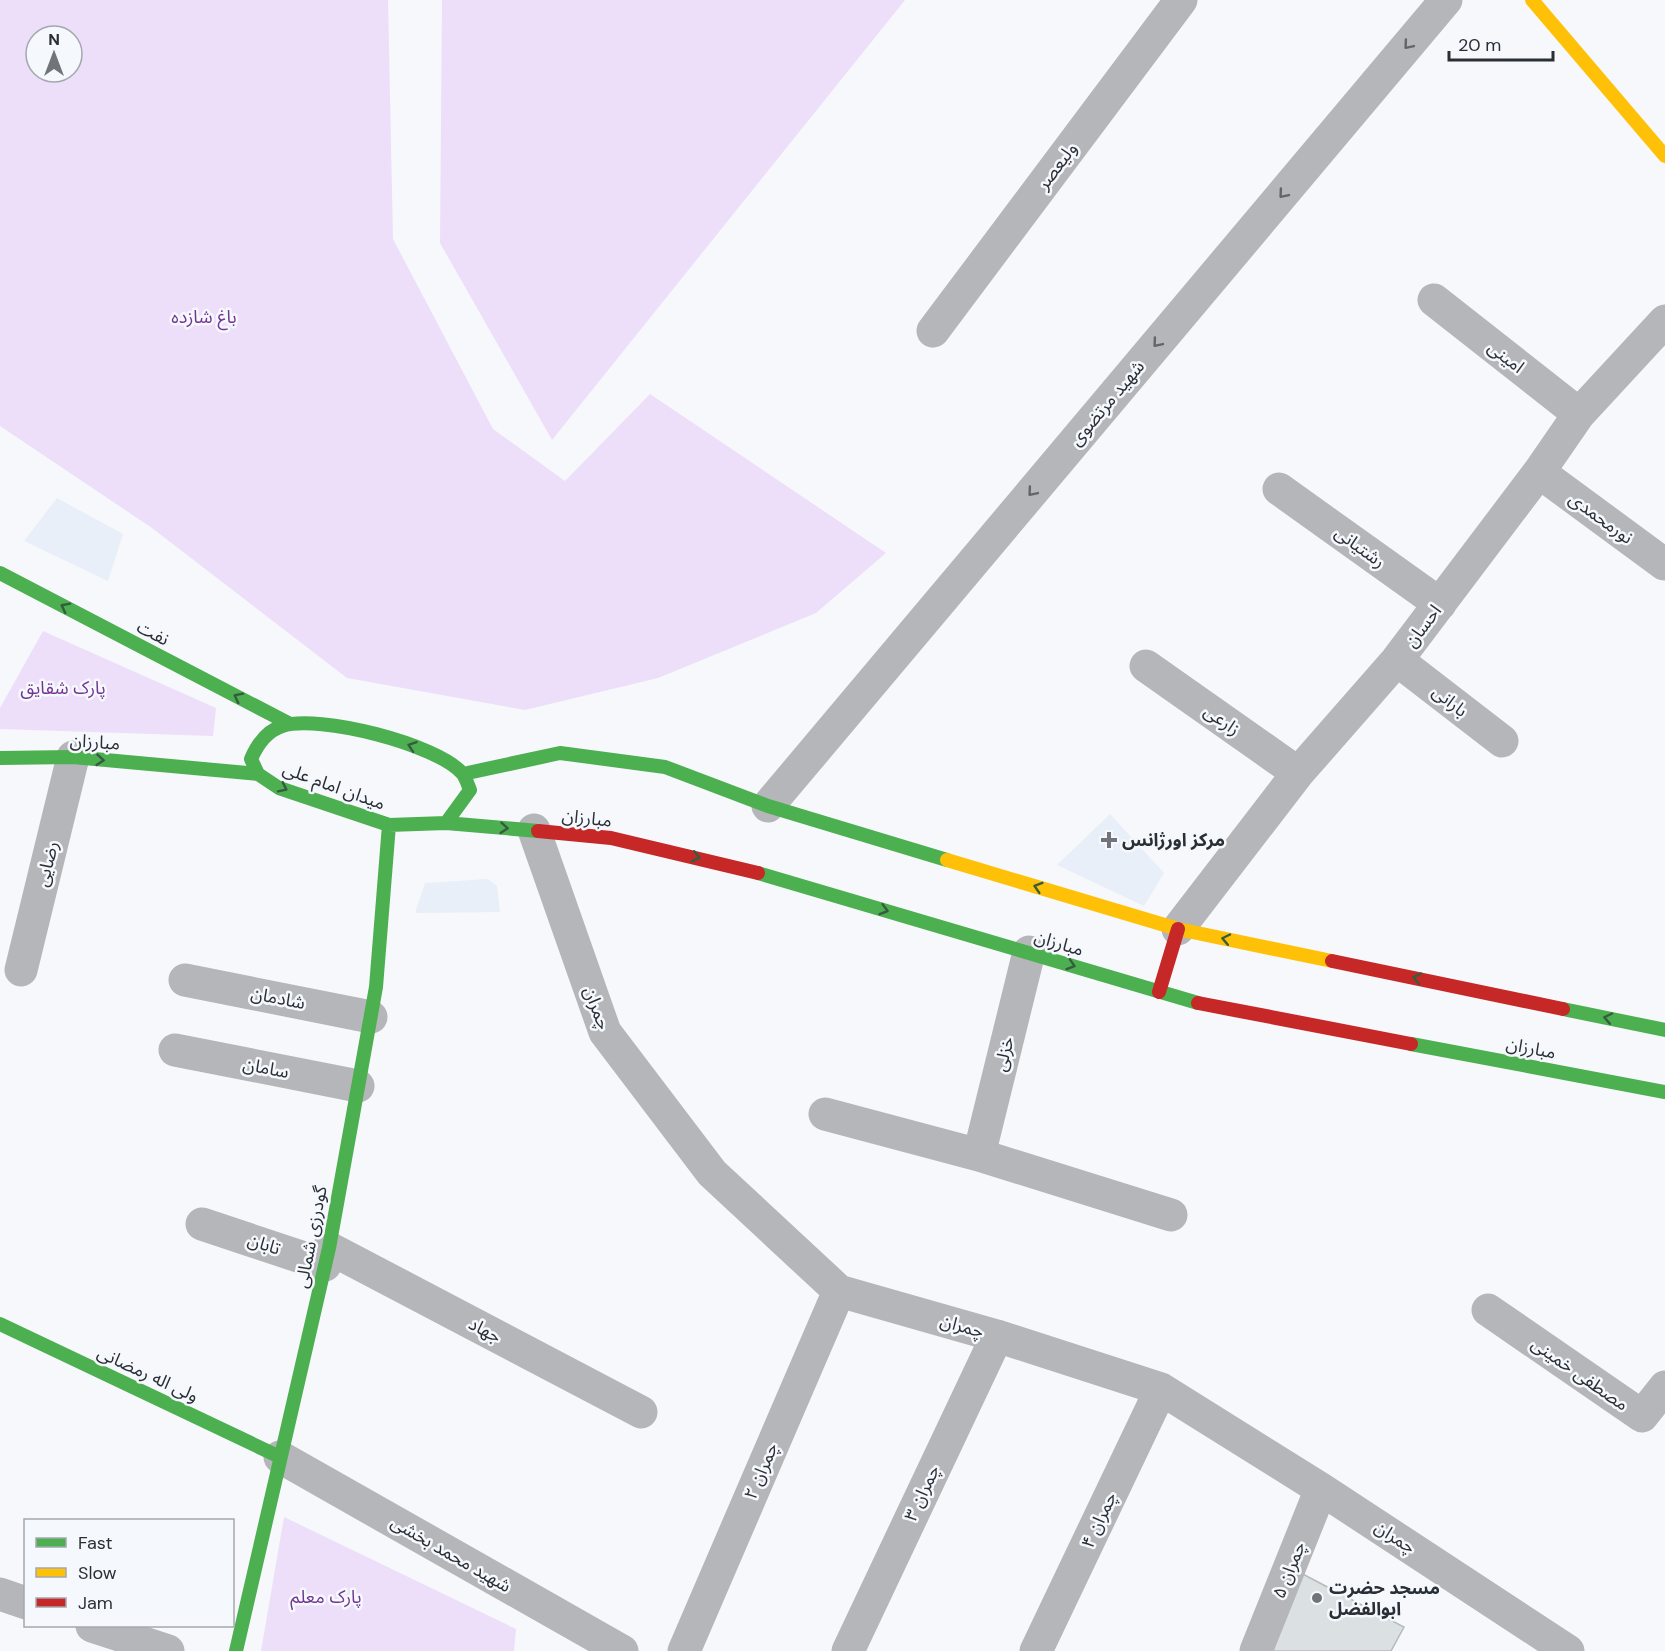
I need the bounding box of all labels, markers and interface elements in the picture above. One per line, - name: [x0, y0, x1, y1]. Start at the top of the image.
- north arrow: [24, 24, 84, 84]
- scale bar: [1449, 24, 1552, 62]
- text: N: [48, 29, 60, 50]
- text: 20 m: [1458, 33, 1501, 57]
- one-way arrow: [1405, 38, 1416, 49]
- street label: ولیعصر: [1031, 138, 1083, 195]
- one-way arrow: [1279, 187, 1290, 198]
- park label: باغ شازده: [171, 305, 237, 331]
- street label: امینی: [1483, 335, 1529, 379]
- one-way arrow: [1154, 336, 1165, 347]
- street label: شهید مرتضوی: [1064, 355, 1150, 451]
- one-way arrow: [1028, 485, 1039, 496]
- street label: نورمحمدی: [1564, 487, 1638, 549]
- street label: رشتیانی: [1330, 521, 1390, 573]
- street label: احسان: [1399, 600, 1447, 652]
- one-way arrow: [61, 603, 71, 614]
- street label: نفت: [133, 615, 173, 651]
- park label: پارک شقایق: [20, 676, 106, 700]
- street label: بارانی: [1427, 680, 1473, 722]
- one-way arrow: [234, 693, 244, 704]
- street label: زارعی: [1199, 699, 1245, 741]
- street label: مبارزان: [69, 728, 121, 756]
- one-way arrow: [407, 740, 418, 753]
- one-way arrow: [96, 753, 105, 766]
- street label: میدان امام علی: [279, 756, 389, 818]
- one-way arrow: [276, 781, 287, 793]
- street label: مبارزان: [561, 803, 613, 833]
- one-way arrow: [500, 821, 509, 834]
- place label: مرکز اورژانس: [1122, 828, 1225, 852]
- marker: مرکز اورژانس: [1100, 831, 1118, 849]
- street label: رضایی: [30, 839, 64, 889]
- one-way arrow: [691, 850, 701, 863]
- one-way arrow: [1033, 882, 1044, 894]
- one-way arrow: [878, 903, 889, 915]
- street label: مبارزان: [1031, 924, 1087, 962]
- one-way arrow: [1221, 933, 1231, 946]
- one-way arrow: [1065, 958, 1076, 970]
- one-way arrow: [1412, 973, 1422, 986]
- street label: شادمان: [249, 981, 307, 1015]
- street label: چمران: [578, 983, 616, 1033]
- one-way arrow: [1603, 1012, 1613, 1025]
- street label: مبارزان: [1504, 1031, 1558, 1065]
- street label: خزلی: [988, 1034, 1020, 1074]
- street label: سامان: [241, 1052, 291, 1084]
- street label: گودرزی شمالی: [289, 1183, 333, 1290]
- street label: تابان: [245, 1227, 283, 1261]
- street label: چمران: [937, 1308, 987, 1344]
- street label: جهاد: [465, 1312, 505, 1348]
- street label: مصطفی خمینی: [1527, 1332, 1633, 1416]
- street label: ولی اله رمضانی: [94, 1340, 202, 1408]
- street label: چمران ۲: [738, 1439, 784, 1503]
- street label: چمران ۳: [899, 1461, 945, 1525]
- street label: چمران ۴: [1076, 1488, 1122, 1552]
- street label: شهید محمد بخشی: [387, 1510, 515, 1598]
- street label: چمران: [1370, 1515, 1420, 1559]
- legend: [24, 1519, 234, 1627]
- text: Fast: [78, 1531, 113, 1555]
- street label: چمران ۵: [1267, 1538, 1311, 1602]
- text: Slow: [78, 1561, 117, 1585]
- place label: مسجد حضرت ابوالفضل: [1329, 1576, 1440, 1621]
- park label: پارک معلم: [290, 1585, 362, 1610]
- text: Jam: [78, 1591, 113, 1615]
- marker: مسجد حضرت ابوالفضل: [1310, 1591, 1324, 1605]

